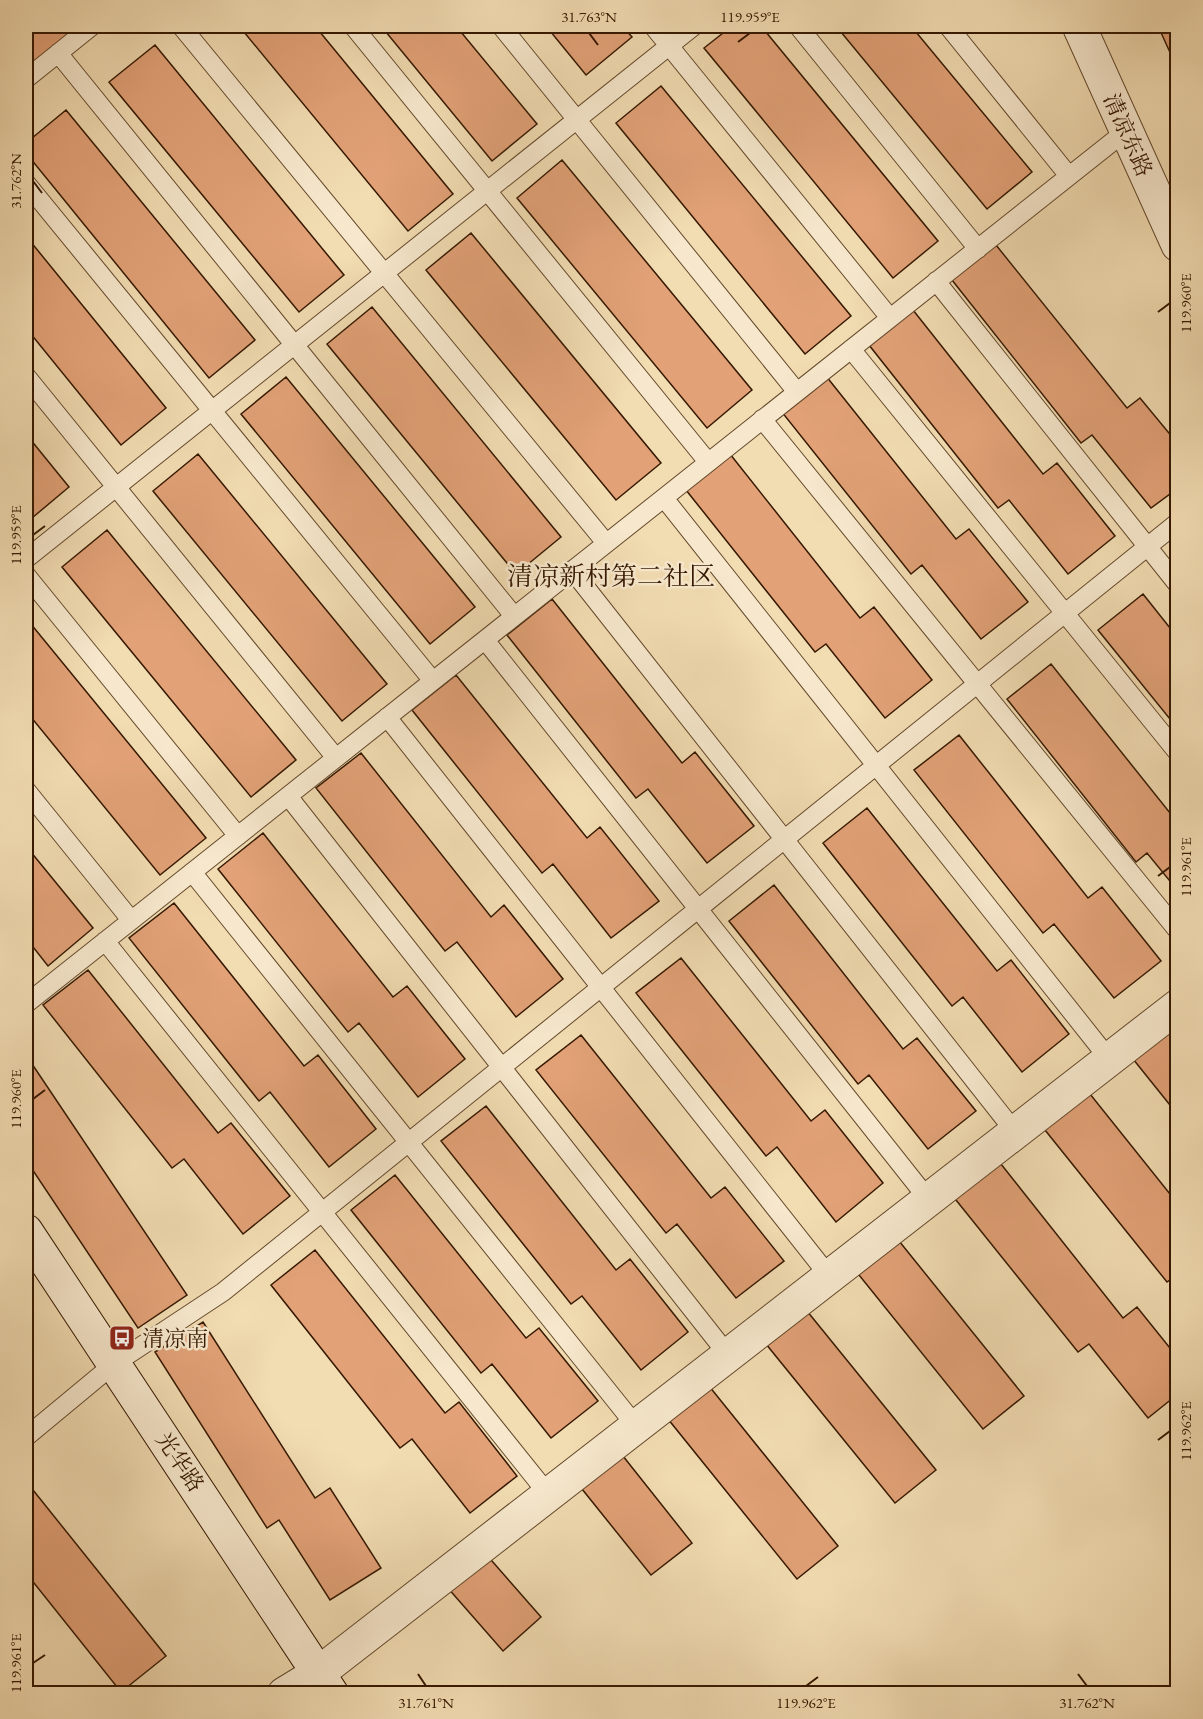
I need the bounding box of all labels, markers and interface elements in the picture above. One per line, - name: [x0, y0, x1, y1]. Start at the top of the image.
- text: 31.763°N: [561, 7, 617, 26]
- text: 119.959°E: [720, 7, 780, 26]
- street label: 清凉东路: [1097, 89, 1159, 181]
- text: 31.762°N: [6, 153, 25, 209]
- text: 119.960°E: [1176, 273, 1195, 333]
- text: 119.959°E: [6, 505, 25, 565]
- district label: 清凉新村第二社区: [507, 559, 715, 593]
- text: 119.961°E: [1176, 837, 1195, 897]
- text: 119.960°E: [6, 1069, 25, 1129]
- bus stop icon: 清凉南: [107, 1323, 137, 1353]
- place label: 清凉南: [142, 1324, 208, 1353]
- text: 119.962°E: [1176, 1401, 1195, 1461]
- street label: 光华路: [150, 1427, 210, 1497]
- text: 119.961°E: [6, 1633, 25, 1693]
- text: 31.761°N: [398, 1693, 454, 1712]
- text: 119.962°E: [776, 1693, 836, 1712]
- text: 31.762°N: [1059, 1693, 1115, 1712]

